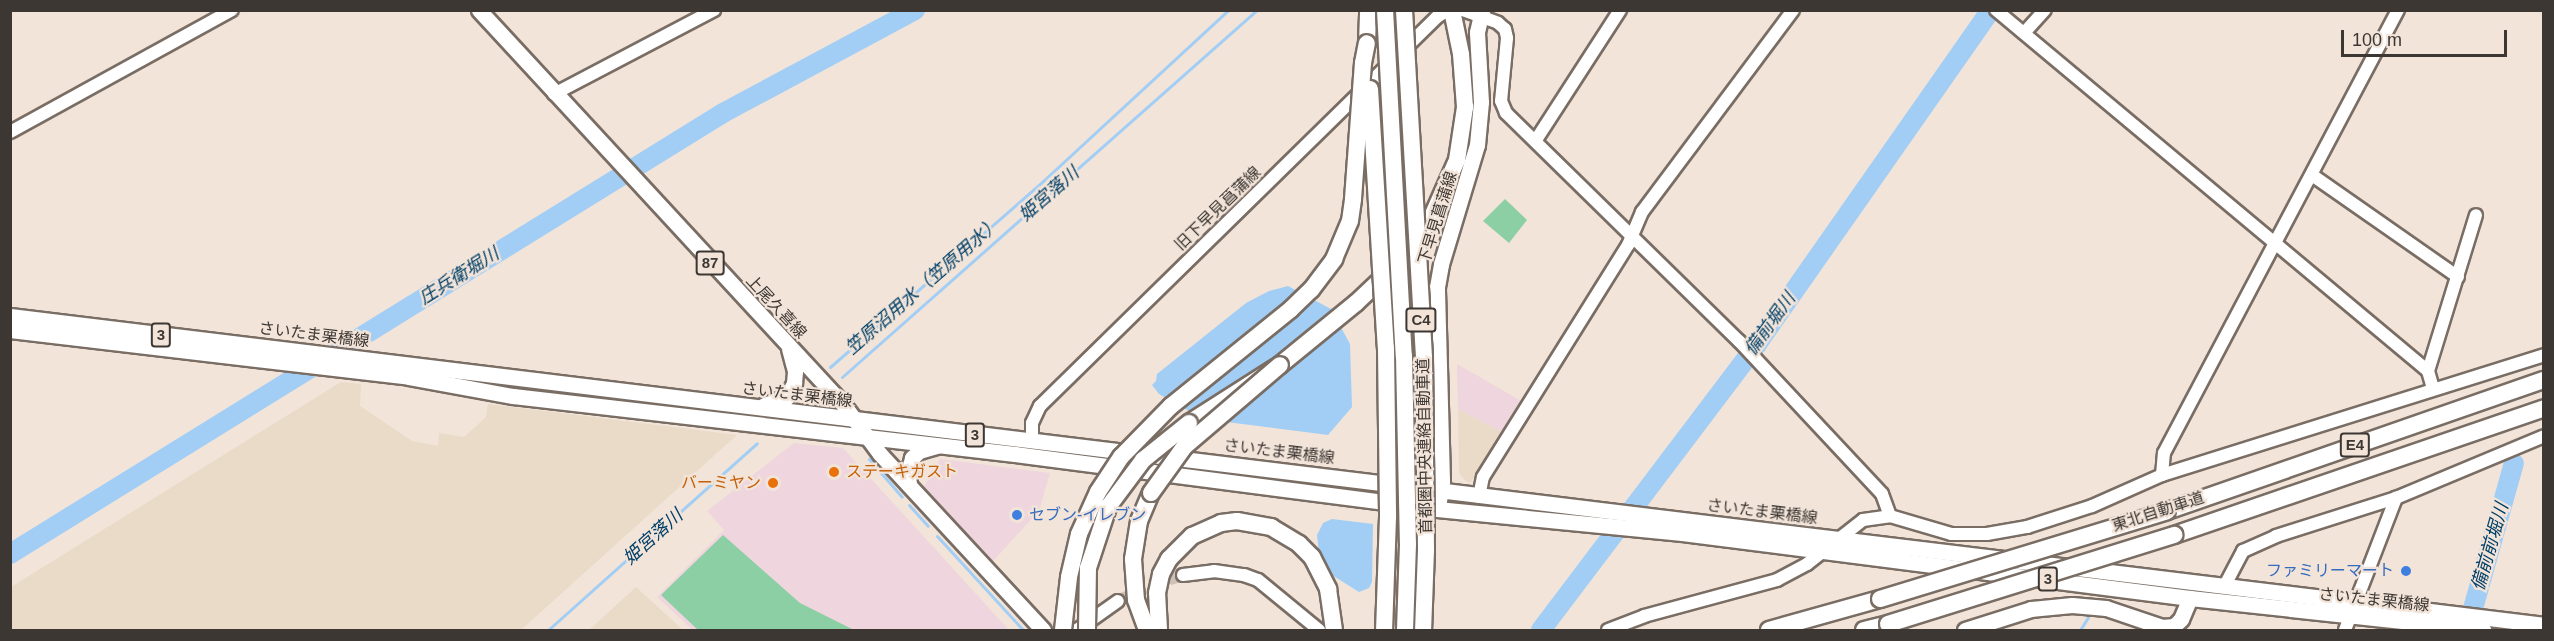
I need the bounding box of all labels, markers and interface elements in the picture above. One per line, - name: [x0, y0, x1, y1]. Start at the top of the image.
- scale bar: [2344, 18, 2510, 56]
- text: 100 m: [2352, 30, 2402, 50]
- water label: 姫宮落川: [1015, 162, 1083, 226]
- street label: 旧下早見菖蒲線: [1171, 163, 1265, 255]
- street label: 下早見菖蒲線: [1415, 169, 1461, 267]
- water label: 笠原沼用水（笠原用水）: [841, 213, 1005, 359]
- water label: 庄兵衛堀川: [415, 243, 503, 309]
- road number: 87: [695, 251, 725, 275]
- street label: 上尾久喜線: [742, 271, 810, 343]
- water label: 備前堀川: [1740, 289, 1800, 359]
- road number: C4: [1404, 308, 1438, 332]
- street label: さいたま栗橋線: [257, 319, 371, 351]
- road number: 3: [150, 323, 172, 347]
- street label: 首都圏中央連絡自動車道: [1414, 358, 1436, 534]
- street label: さいたま栗橋線: [740, 379, 854, 411]
- road number: 3: [964, 423, 986, 447]
- road number: E4: [2338, 433, 2372, 457]
- street label: さいたま栗橋線: [1222, 436, 1336, 468]
- place label: ステーキガスト: [846, 462, 958, 482]
- marker: ステーキガスト: [827, 465, 841, 479]
- place label: バーミヤン: [681, 473, 761, 493]
- marker: バーミヤン: [766, 476, 780, 490]
- street label: 東北自動車道: [2109, 488, 2207, 536]
- street label: さいたま栗橋線: [1705, 496, 1819, 528]
- water label: 備前前堀川: [2467, 501, 2513, 593]
- water label: 姫宮落川: [619, 505, 687, 569]
- place label: セブン-イレブン: [1029, 505, 1146, 525]
- marker: セブン-イレブン: [1010, 508, 1024, 522]
- place label: ファミリーマート: [2266, 561, 2394, 581]
- marker: ファミリーマート: [2399, 564, 2413, 578]
- road number: 3: [2038, 567, 2058, 591]
- street label: さいたま栗橋線: [2317, 585, 2431, 615]

